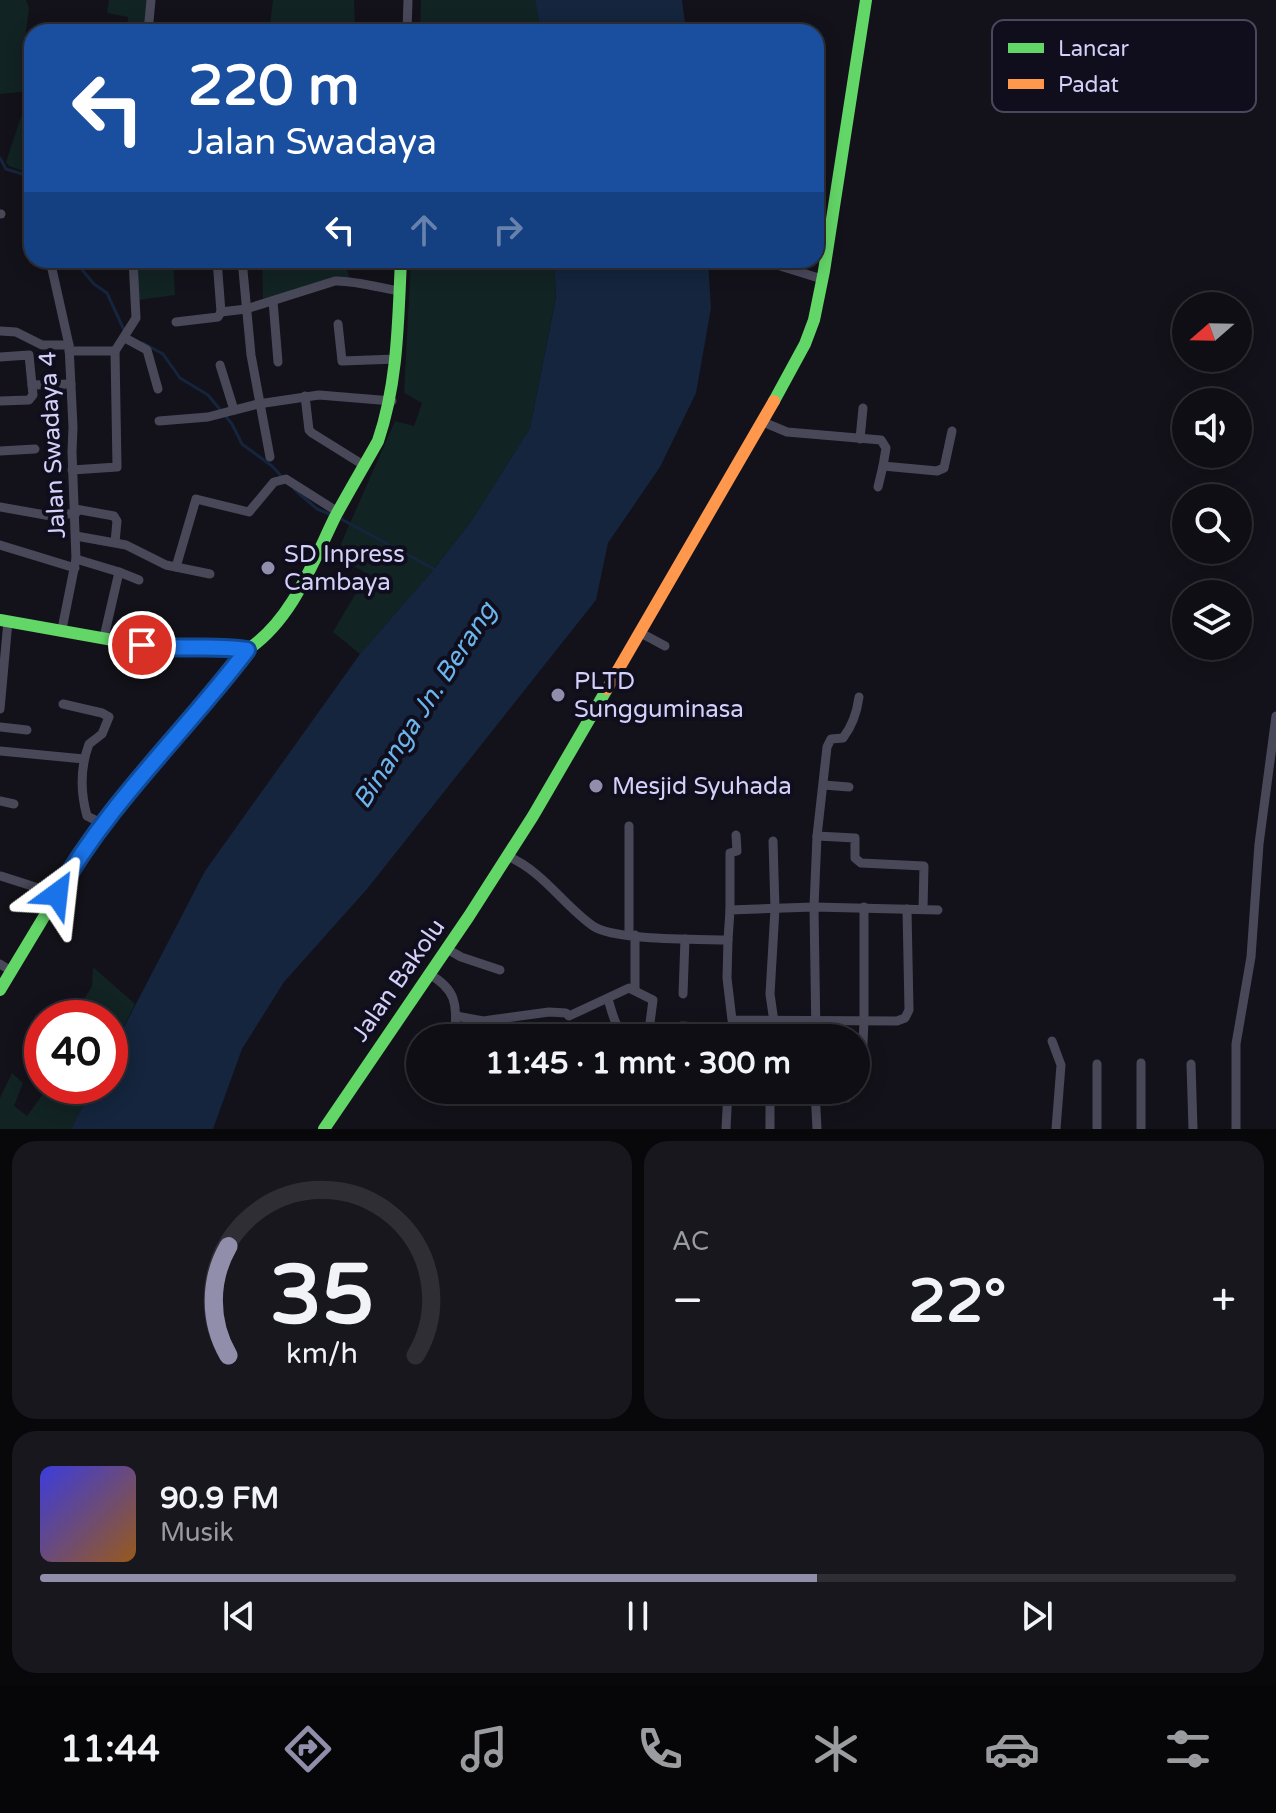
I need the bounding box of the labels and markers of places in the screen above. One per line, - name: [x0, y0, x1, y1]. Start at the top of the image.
- place label: SD Inpress Cambaya: [284, 540, 405, 597]
- marker: SD Inpress Cambaya: [259, 559, 277, 577]
- pin: [108, 611, 176, 679]
- place label: PLTD Sungguminasa: [574, 667, 744, 724]
- marker: PLTD Sungguminasa: [549, 686, 567, 704]
- place label: Mesjid Syuhada: [612, 772, 792, 801]
- marker: Mesjid Syuhada: [587, 777, 605, 795]

